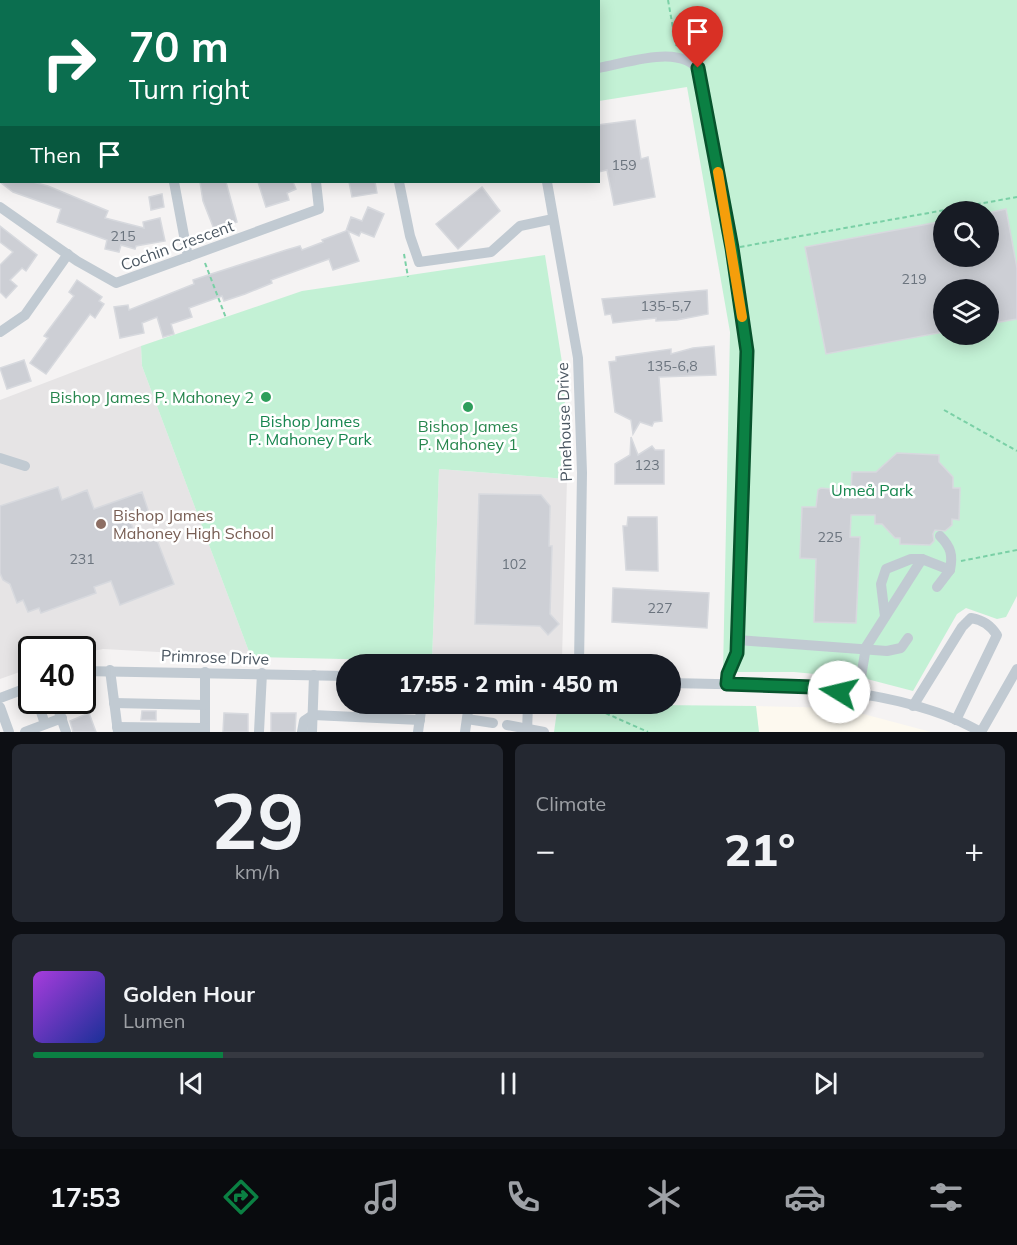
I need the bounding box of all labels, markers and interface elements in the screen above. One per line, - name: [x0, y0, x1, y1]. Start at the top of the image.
- pin: [672, 6, 723, 68]
- icon: arrive: [681, 15, 714, 48]
- text: 70 m: [129, 20, 229, 73]
- icon: right: [30, 24, 108, 102]
- text: Turn right: [129, 72, 249, 106]
- icon: arrive: [93, 138, 126, 171]
- text: Then: [30, 141, 81, 169]
- house number: 159: [611, 156, 637, 174]
- map controls: [933, 201, 999, 345]
- button: search: [933, 201, 999, 267]
- street label: Cochin Crescent: [118, 215, 237, 275]
- house number: 215: [110, 227, 136, 245]
- house number: 219: [901, 270, 927, 288]
- button: layers: [933, 279, 999, 345]
- house number: 135-5,7: [640, 297, 692, 315]
- house number: 135-6,8: [646, 357, 698, 375]
- street label: Pinehouse Drive: [552, 362, 576, 482]
- place label: Bishop James P. Mahoney 2: [50, 387, 254, 407]
- marker: Bishop James P. Mahoney 2: [259, 390, 273, 404]
- marker: Bishop James P. Mahoney 1: [461, 400, 475, 414]
- park label: Bishop James P. Mahoney Park: [248, 411, 373, 449]
- place label: Bishop James P. Mahoney 1: [418, 416, 518, 454]
- house number: 123: [634, 456, 660, 474]
- park label: Umeå Park: [831, 480, 914, 500]
- place label: Bishop James Mahoney High School: [113, 505, 274, 543]
- marker: Bishop James Mahoney High School: [94, 517, 108, 531]
- house number: 225: [817, 528, 843, 546]
- house number: 231: [69, 550, 95, 568]
- house number: 102: [501, 555, 527, 573]
- house number: 227: [647, 599, 673, 617]
- speed limit sign: 40: [18, 636, 96, 714]
- street label: Primrose Drive: [161, 645, 269, 669]
- position arrow: [807, 660, 871, 724]
- text: 17:55 · 2 min · 450 m: [399, 670, 618, 698]
- text: 29: [210, 771, 304, 869]
- text: Climate: [536, 791, 606, 816]
- text: 21°: [724, 821, 795, 877]
- text: −: [536, 829, 555, 870]
- text: +: [964, 829, 984, 870]
- text: km/h: [235, 859, 280, 884]
- text: Golden Hour: [123, 980, 255, 1008]
- text: Lumen: [123, 1008, 185, 1033]
- icon: previous: [175, 1067, 208, 1100]
- icon: pause: [492, 1067, 525, 1100]
- icon: next: [809, 1067, 842, 1100]
- icon: directions: [220, 1176, 262, 1218]
- icon: music: [361, 1176, 403, 1218]
- icon: phone: [502, 1176, 544, 1218]
- icon: climate: [643, 1176, 685, 1218]
- icon: car: [784, 1176, 826, 1218]
- icon: filters: [925, 1176, 967, 1218]
- text: 17:53: [50, 1180, 121, 1214]

